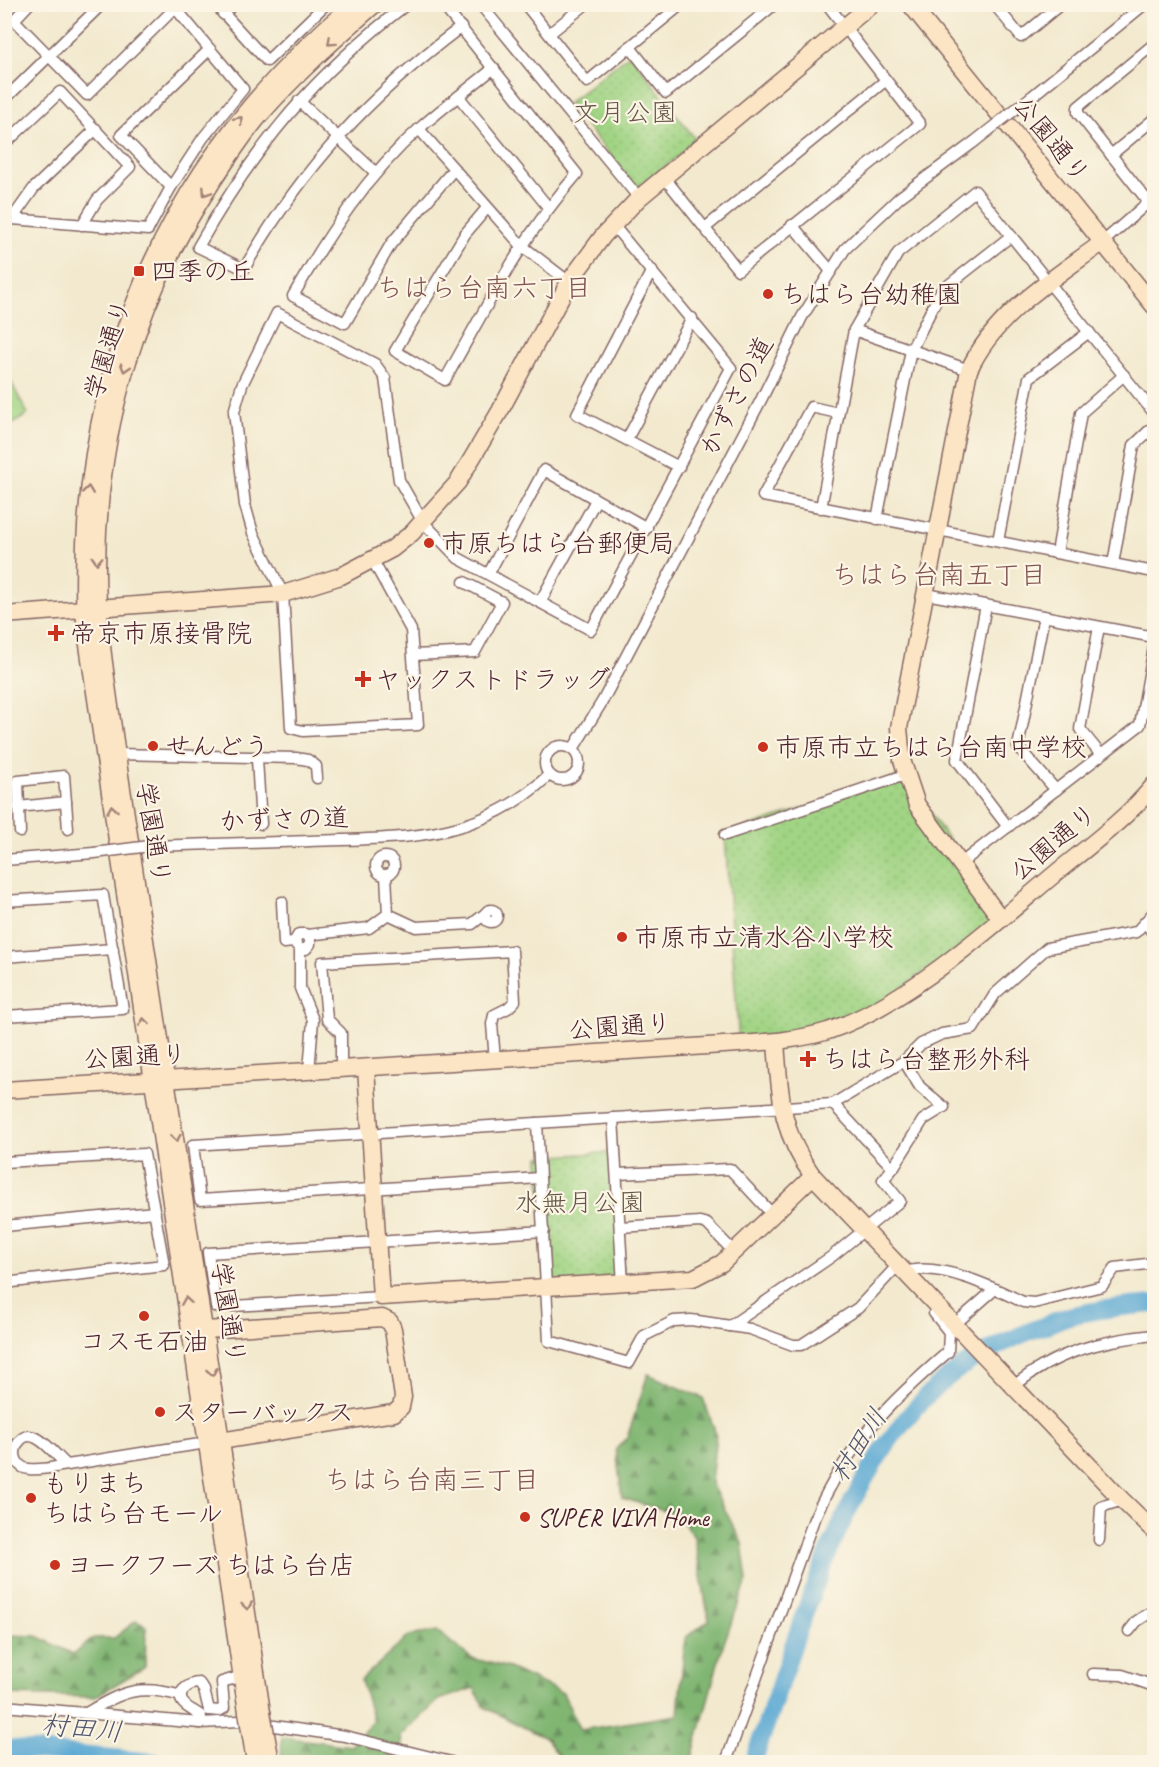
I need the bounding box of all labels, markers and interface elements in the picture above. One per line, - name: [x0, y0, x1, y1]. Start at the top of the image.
- one-way arrow: [327, 35, 338, 46]
- street label: 公園通り: [1006, 89, 1097, 190]
- park label: 文月公園: [573, 96, 677, 129]
- one-way arrow: [232, 116, 243, 127]
- one-way arrow: [202, 186, 214, 196]
- place label: 四季の丘: [151, 255, 255, 288]
- marker: 四季の丘: [132, 264, 146, 278]
- district label: ちはら台南六丁目: [376, 271, 592, 305]
- place label: ちはら台幼稚園: [780, 278, 962, 311]
- marker: ちはら台幼稚園: [761, 287, 775, 301]
- street label: 学園通り: [76, 295, 138, 404]
- street label: かずさの道: [692, 331, 781, 462]
- one-way arrow: [120, 362, 133, 373]
- one-way arrow: [81, 485, 93, 495]
- place label: 市原ちはら台郵便局: [441, 527, 675, 560]
- marker: 市原ちはら台郵便局: [422, 536, 436, 550]
- one-way arrow: [91, 556, 104, 565]
- district label: ちはら台南五丁目: [831, 558, 1047, 592]
- place label: 帝京市原接骨院: [70, 617, 252, 650]
- marker: 帝京市原接骨院: [47, 624, 65, 642]
- place label: ヤックストドラッグ: [375, 663, 611, 696]
- marker: ヤックストドラッグ: [356, 672, 370, 686]
- place label: せんどう: [165, 730, 270, 763]
- place label: 市原市立ちはら台南中学校: [775, 731, 1087, 764]
- marker: せんどう: [146, 739, 160, 753]
- marker: 市原市立ちはら台南中学校: [756, 740, 770, 754]
- street label: 学園通り: [129, 779, 178, 887]
- street label: 公園通り: [1003, 796, 1104, 888]
- street label: かずさの道: [218, 801, 350, 838]
- one-way arrow: [106, 804, 118, 813]
- place label: 市原市立清水谷小学校: [634, 921, 894, 954]
- marker: 市原市立清水谷小学校: [615, 930, 629, 944]
- street label: 公園通り: [567, 1006, 673, 1047]
- one-way arrow: [138, 1018, 150, 1027]
- street label: 公園通り: [82, 1037, 188, 1076]
- place label: ちはら台整形外科: [822, 1043, 1030, 1076]
- marker: ちはら台整形外科: [799, 1050, 817, 1068]
- one-way arrow: [169, 1133, 181, 1142]
- park label: 水無月公園: [515, 1186, 645, 1219]
- street label: 学園通り: [204, 1259, 253, 1367]
- one-way arrow: [180, 1296, 192, 1305]
- marker: コスモ石油: [137, 1309, 151, 1323]
- place label: コスモ石油: [80, 1325, 208, 1358]
- one-way arrow: [206, 1367, 218, 1377]
- place label: スターバックス: [172, 1396, 354, 1429]
- water label: 村田川: [822, 1402, 894, 1488]
- marker: スターバックス: [153, 1405, 167, 1419]
- district label: ちはら台南三丁目: [324, 1463, 540, 1497]
- place label: もりまち ちはら台モール: [43, 1467, 223, 1530]
- marker: もりまち ちはら台モール: [24, 1491, 38, 1505]
- place label: SUPER VIVA Home: [537, 1501, 710, 1534]
- marker: SUPER VIVA Home: [518, 1510, 532, 1524]
- place label: ヨークフーズ ちはら台店: [67, 1549, 355, 1582]
- marker: ヨークフーズ ちはら台店: [48, 1558, 62, 1572]
- one-way arrow: [241, 1602, 253, 1611]
- water label: 村田川: [40, 1707, 124, 1749]

